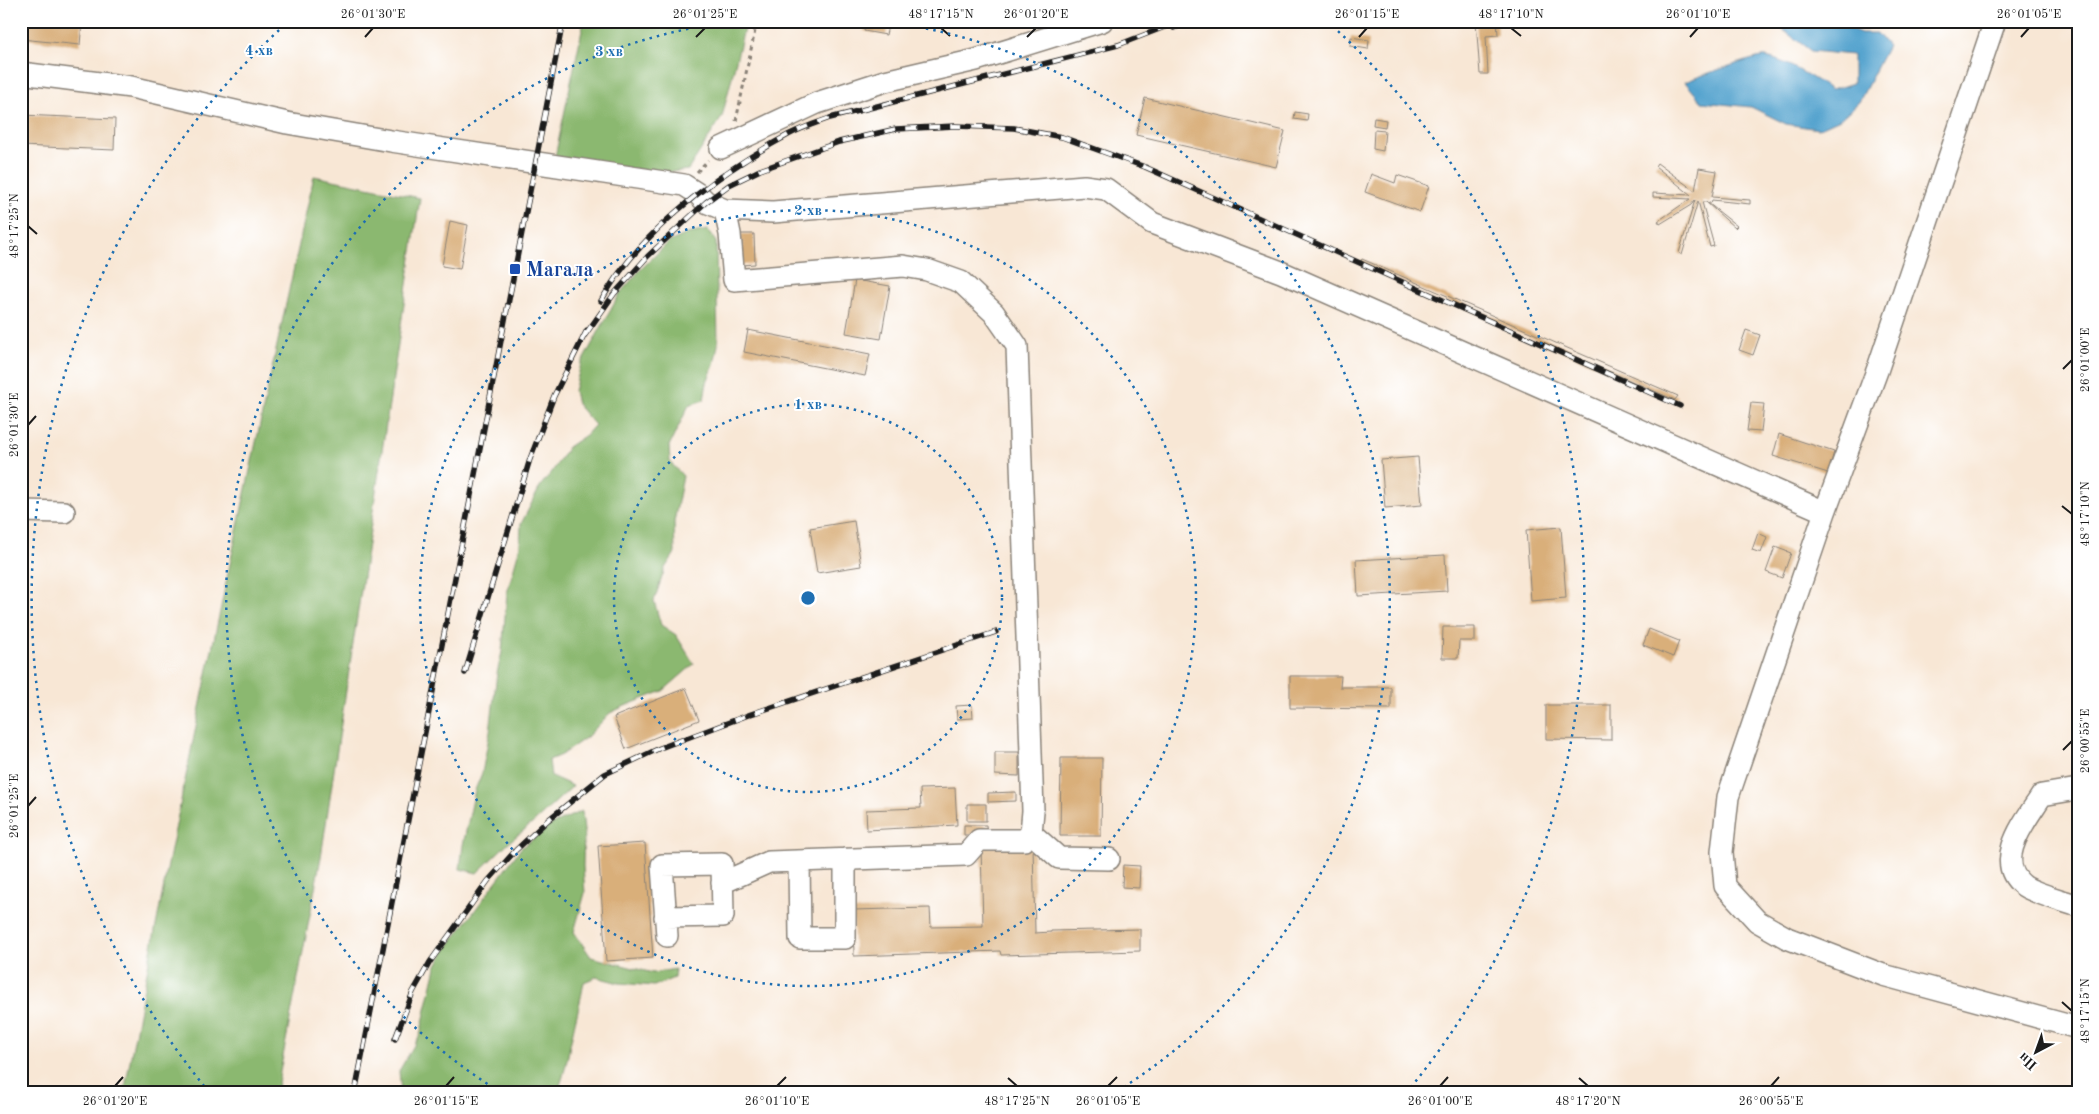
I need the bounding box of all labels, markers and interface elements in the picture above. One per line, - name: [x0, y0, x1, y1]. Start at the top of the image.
- text: 26°01'25"E: [673, 8, 737, 21]
- text: 48°17'15"N: [908, 8, 974, 21]
- text: 26°01'15"E: [1335, 8, 1399, 21]
- text: 26°01'05"E: [1997, 8, 2061, 21]
- text: 26°01'30"E: [341, 9, 405, 21]
- text: 26°01'20"E: [1004, 9, 1068, 21]
- text: 48°17'10"N: [1478, 9, 1544, 21]
- text: 26°01'10"E: [1666, 9, 1730, 21]
- text: 4 хв: [245, 44, 273, 59]
- text: 3 хв: [595, 45, 623, 60]
- text: 48°17'25"N: [8, 193, 21, 259]
- text: 2 хв: [794, 204, 822, 219]
- place label: Магала: [526, 261, 594, 281]
- marker: Магала: [508, 262, 522, 276]
- text: 26°01'00"E: [2080, 328, 2092, 392]
- text: 26°01'30"E: [9, 393, 21, 457]
- text: 1 хв: [794, 398, 822, 413]
- text: 48°17'10"N: [2080, 481, 2092, 547]
- centre of rings: [799, 589, 817, 607]
- text: 26°00'55"E: [2079, 709, 2092, 773]
- text: 26°01'25"E: [8, 774, 21, 838]
- text: 48°17'15"N: [2079, 978, 2092, 1044]
- north arrow: [2012, 1026, 2062, 1076]
- text: Пн: [2016, 1049, 2040, 1073]
- text: 26°01'15"E: [414, 1095, 478, 1108]
- text: 48°17'25"N: [984, 1095, 1050, 1108]
- text: 26°01'05"E: [1076, 1095, 1140, 1108]
- text: 26°00'55"E: [1739, 1095, 1803, 1108]
- text: 26°01'20"E: [83, 1096, 147, 1108]
- text: 26°01'10"E: [745, 1096, 809, 1108]
- text: 26°01'00"E: [1408, 1096, 1472, 1108]
- text: 48°17'20"N: [1555, 1096, 1621, 1108]

